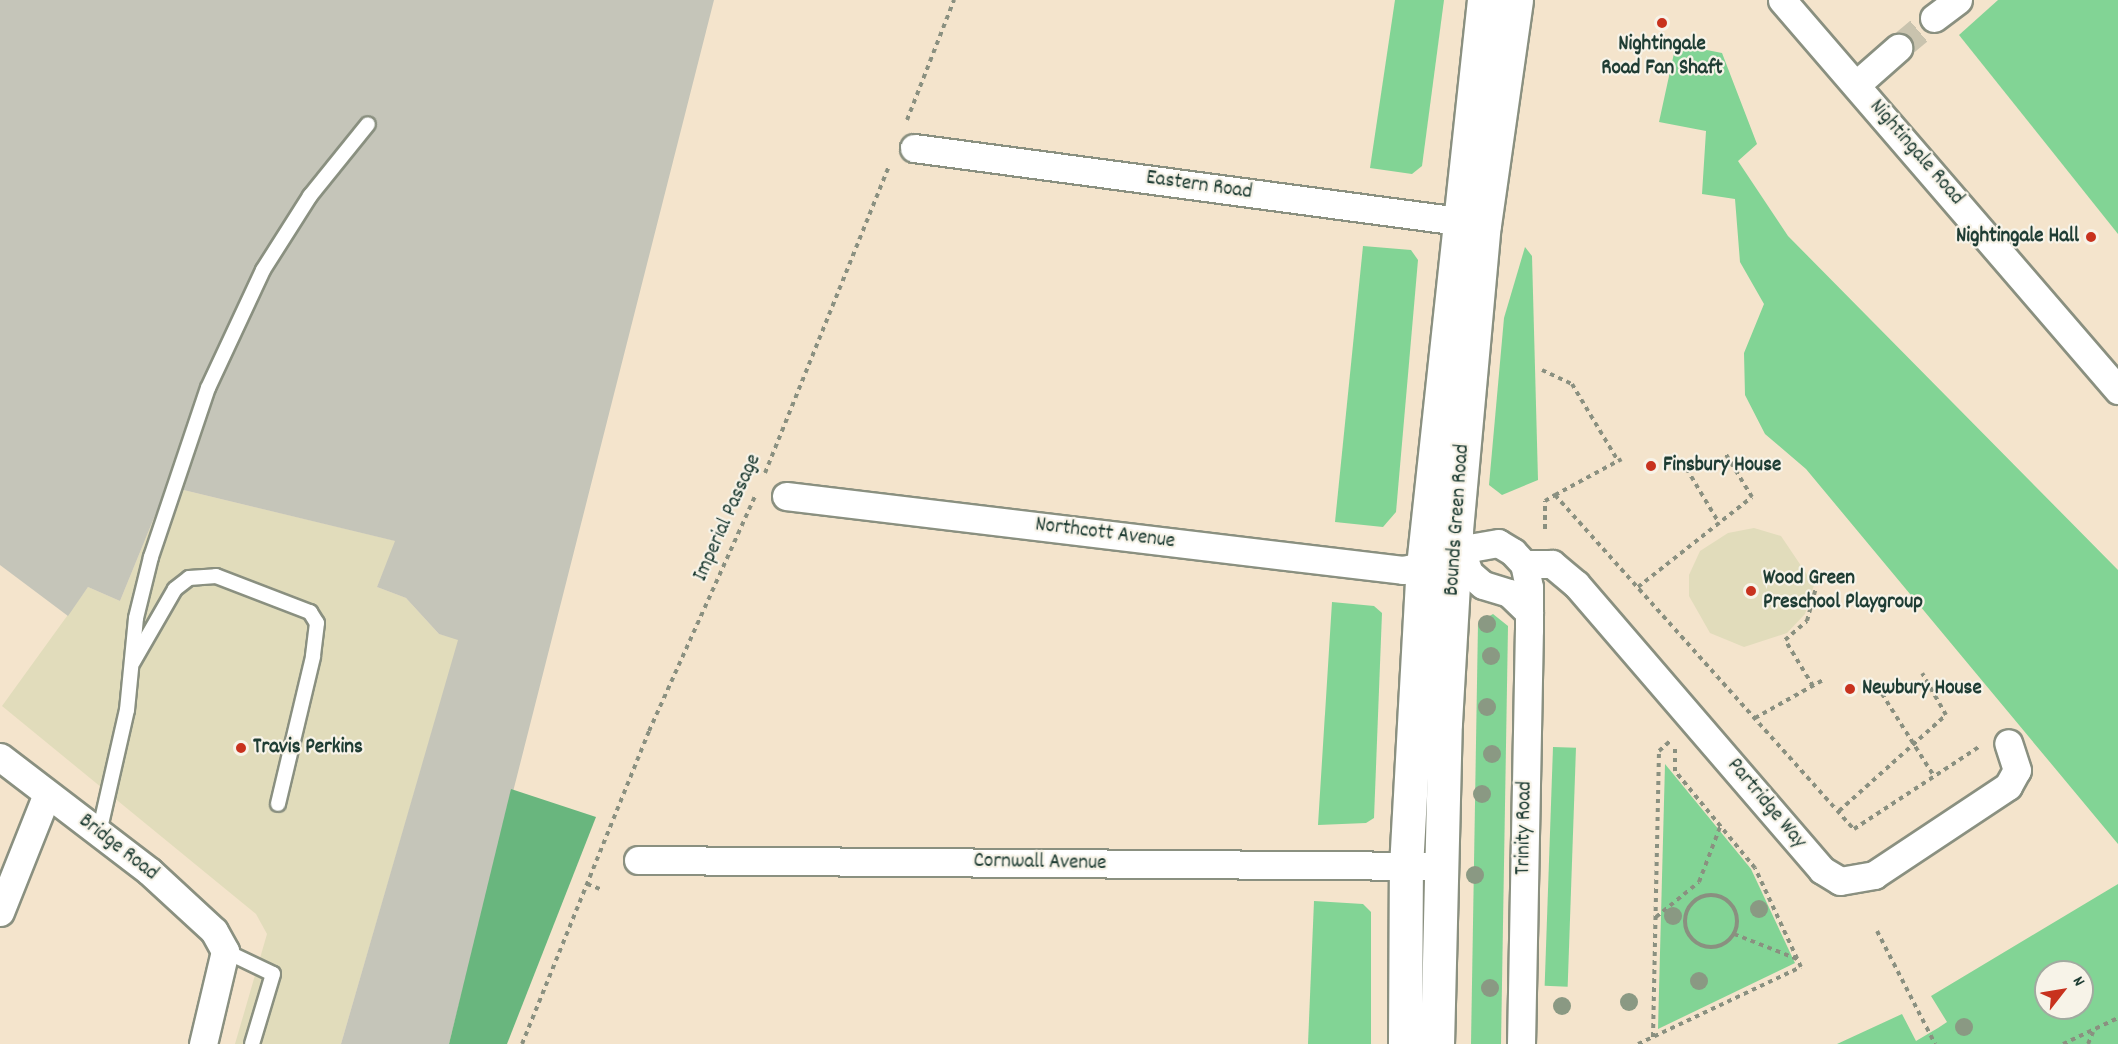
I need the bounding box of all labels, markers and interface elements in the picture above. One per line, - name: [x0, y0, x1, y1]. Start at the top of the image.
- marker: Nightingale Road Fan Shaft: [1655, 16, 1669, 30]
- place label: Nightingale Road Fan Shaft: [1601, 32, 1723, 82]
- street label: Nightingale Road: [1863, 95, 1969, 211]
- street label: Eastern Road: [1144, 166, 1254, 206]
- place label: Nightingale Hall: [1956, 224, 2079, 250]
- marker: Nightingale Hall: [2084, 230, 2098, 244]
- street label: Bounds Green Road: [1440, 443, 1476, 597]
- street label: Imperial Passage: [689, 451, 767, 585]
- place label: Finsbury House: [1663, 453, 1781, 479]
- marker: Finsbury House: [1644, 459, 1658, 473]
- street label: Northcott Avenue: [1034, 513, 1176, 555]
- place label: Wood Green Preschool Playgroup: [1763, 566, 1923, 616]
- marker: Wood Green Preschool Playgroup: [1744, 584, 1758, 598]
- place label: Newbury House: [1862, 676, 1982, 702]
- marker: Newbury House: [1843, 682, 1857, 696]
- place label: Travis Perkins: [253, 735, 363, 761]
- marker: Travis Perkins: [234, 741, 248, 755]
- street label: Partridge Way: [1721, 754, 1811, 854]
- street label: Trinity Road: [1512, 781, 1538, 875]
- street label: Bridge Road: [73, 809, 163, 887]
- street label: Cornwall Avenue: [973, 849, 1107, 877]
- north arrow: [2034, 960, 2094, 1020]
- text: N: [2066, 972, 2090, 991]

